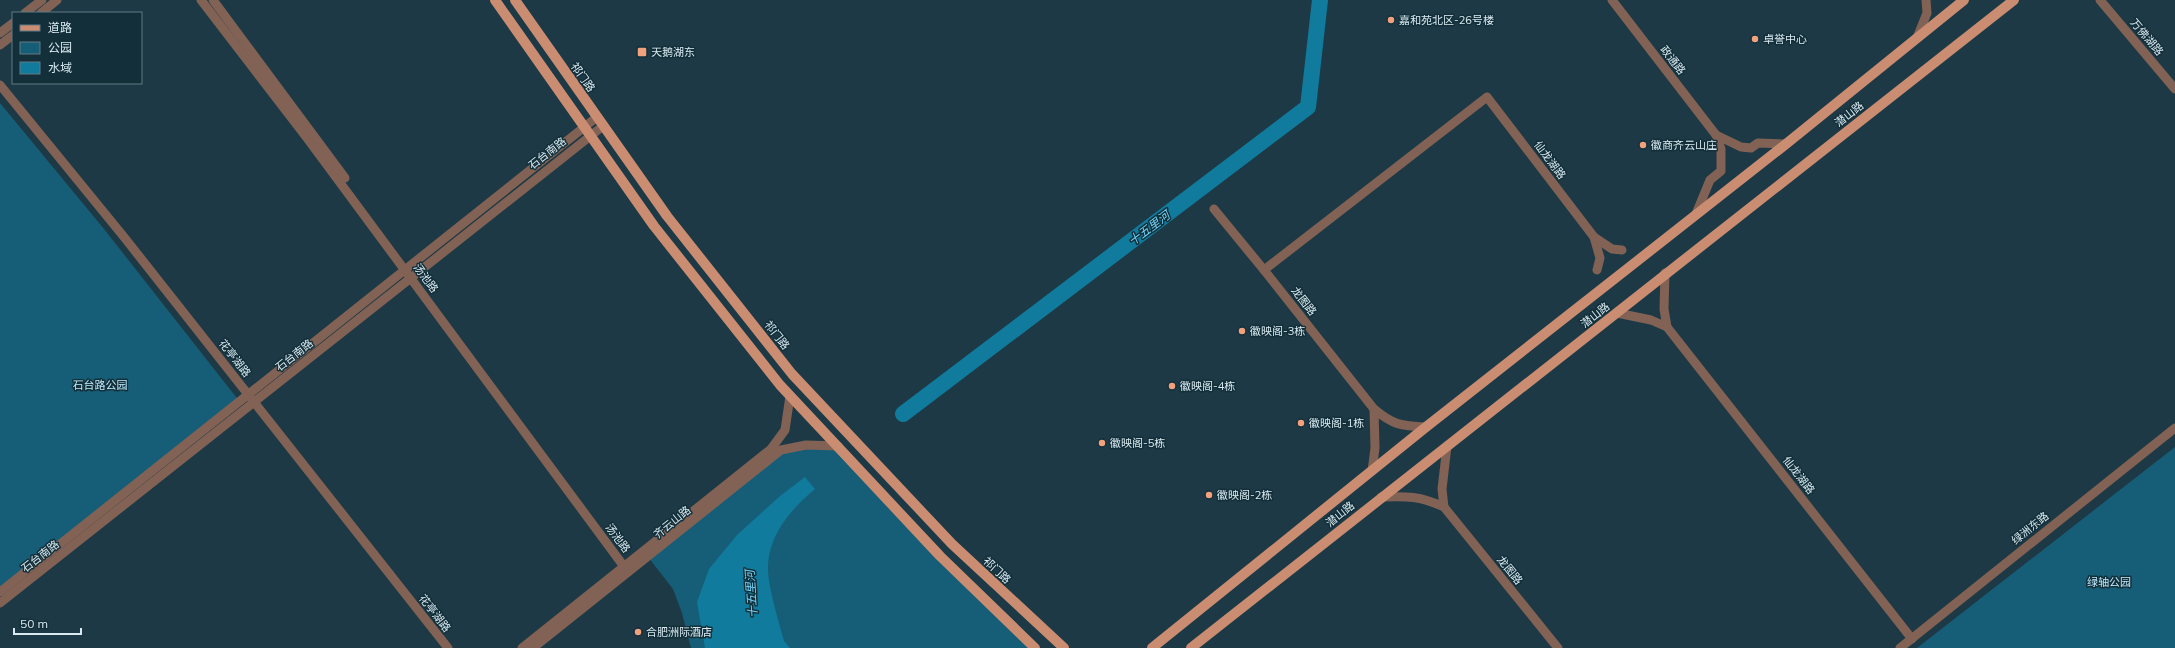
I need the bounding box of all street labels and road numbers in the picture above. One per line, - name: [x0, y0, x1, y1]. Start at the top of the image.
- street label: 万佛湖路: [2127, 16, 2167, 58]
- street label: 政通路: [1657, 43, 1689, 77]
- street label: 祁门路: [568, 59, 598, 95]
- street label: 潜山路: [1832, 98, 1866, 130]
- street label: 石台南路: [525, 134, 569, 172]
- street label: 仙龙湖路: [1531, 138, 1569, 182]
- street label: 汤池路: [410, 261, 442, 295]
- street label: 龙图路: [1288, 284, 1320, 318]
- street label: 潜山路: [1578, 299, 1612, 331]
- street label: 祁门路: [761, 318, 793, 352]
- street label: 花亭湖路: [216, 336, 254, 380]
- street label: 石台南路: [272, 336, 316, 374]
- street label: 仙龙湖路: [1780, 453, 1818, 497]
- street label: 潜山路: [1323, 498, 1357, 530]
- street label: 齐云山路: [650, 503, 694, 541]
- street label: 绿洲东路: [2008, 509, 2052, 547]
- street label: 汤池路: [602, 521, 634, 555]
- street label: 石台南路: [18, 537, 62, 575]
- street label: 龙图路: [1494, 553, 1526, 587]
- street label: 祁门路: [980, 554, 1014, 586]
- street label: 花亭湖路: [416, 591, 454, 635]

